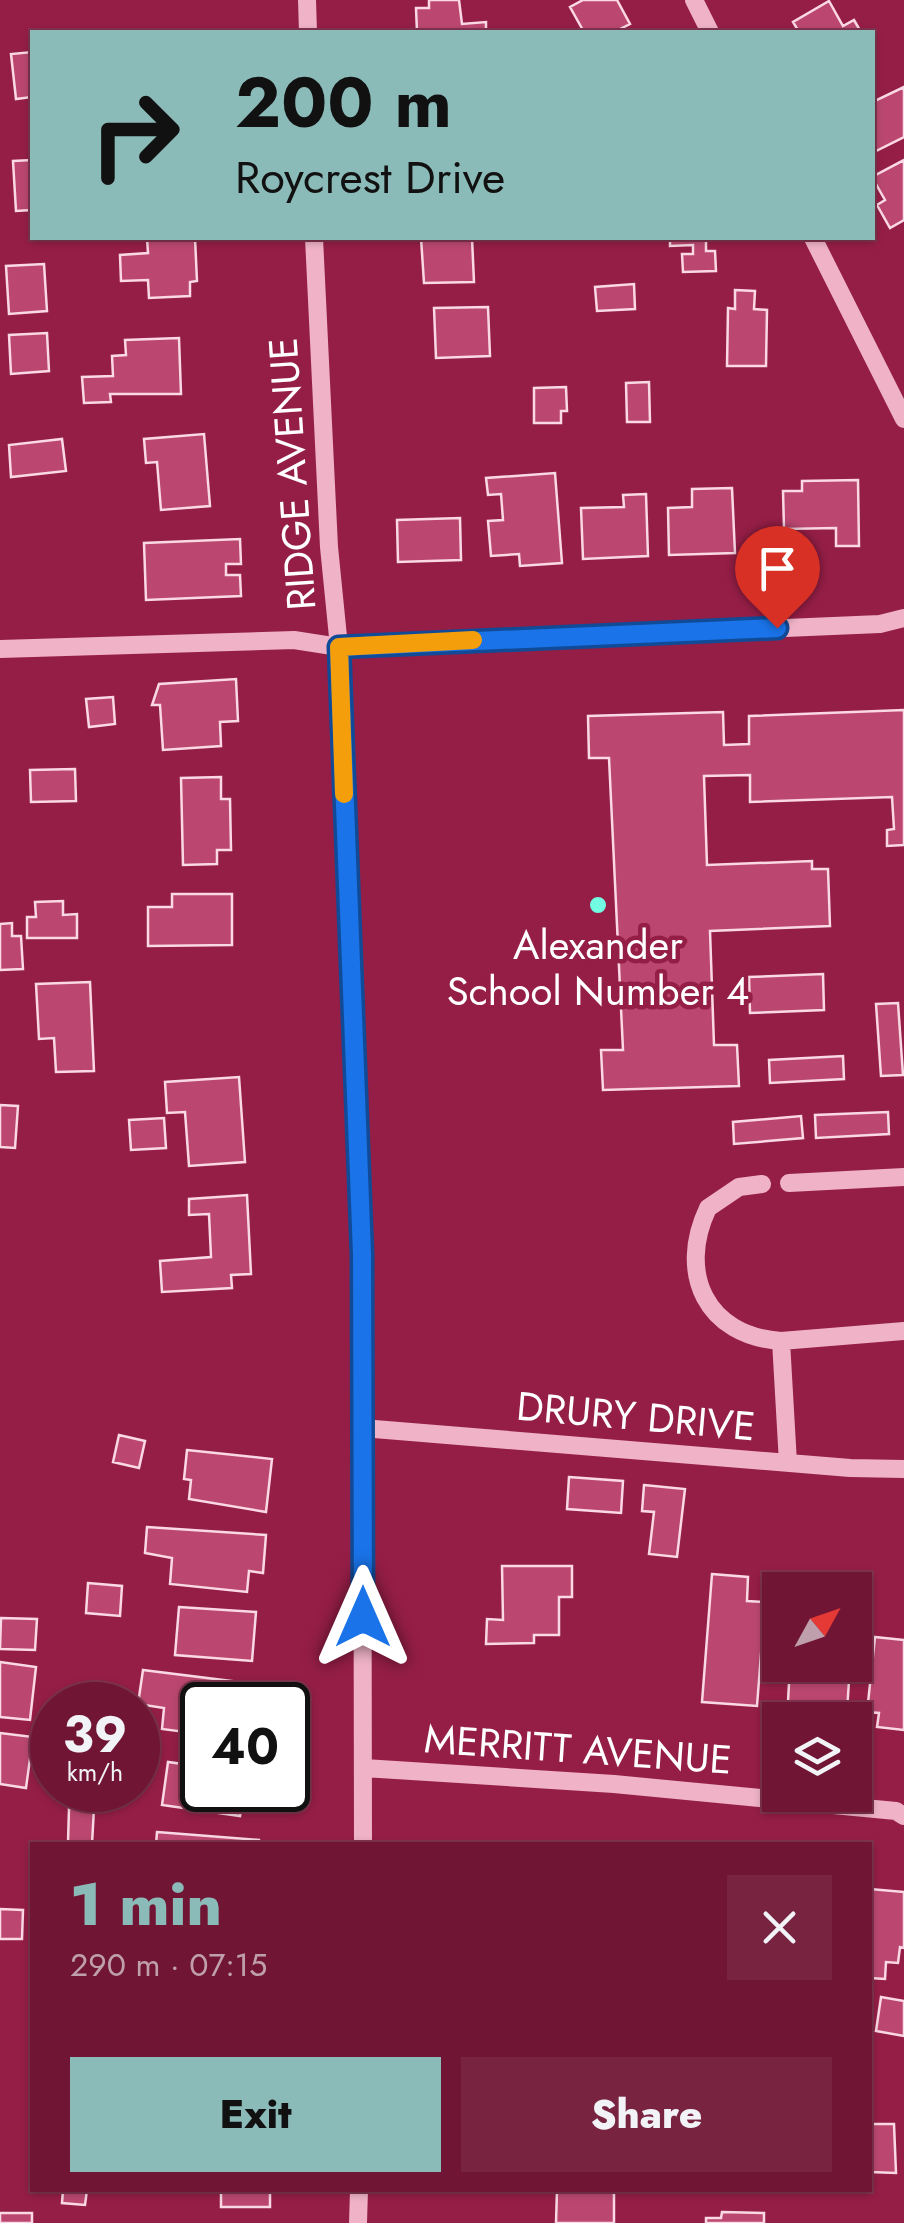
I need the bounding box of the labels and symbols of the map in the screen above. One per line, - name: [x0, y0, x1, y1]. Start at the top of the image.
- street label: RIDGE AVENUE: [254, 336, 330, 612]
- pin: [735, 526, 820, 629]
- marker: Alexander School Number 4: [587, 894, 609, 916]
- place label: Alexander School Number 4: [447, 916, 749, 1020]
- street label: DRURY DRIVE: [514, 1377, 758, 1455]
- position arrow: [311, 1565, 415, 1669]
- north arrow: [762, 1572, 872, 1682]
- speed limit sign: 40: [180, 1682, 310, 1812]
- street label: MERRITT AVENUE: [422, 1709, 734, 1789]

